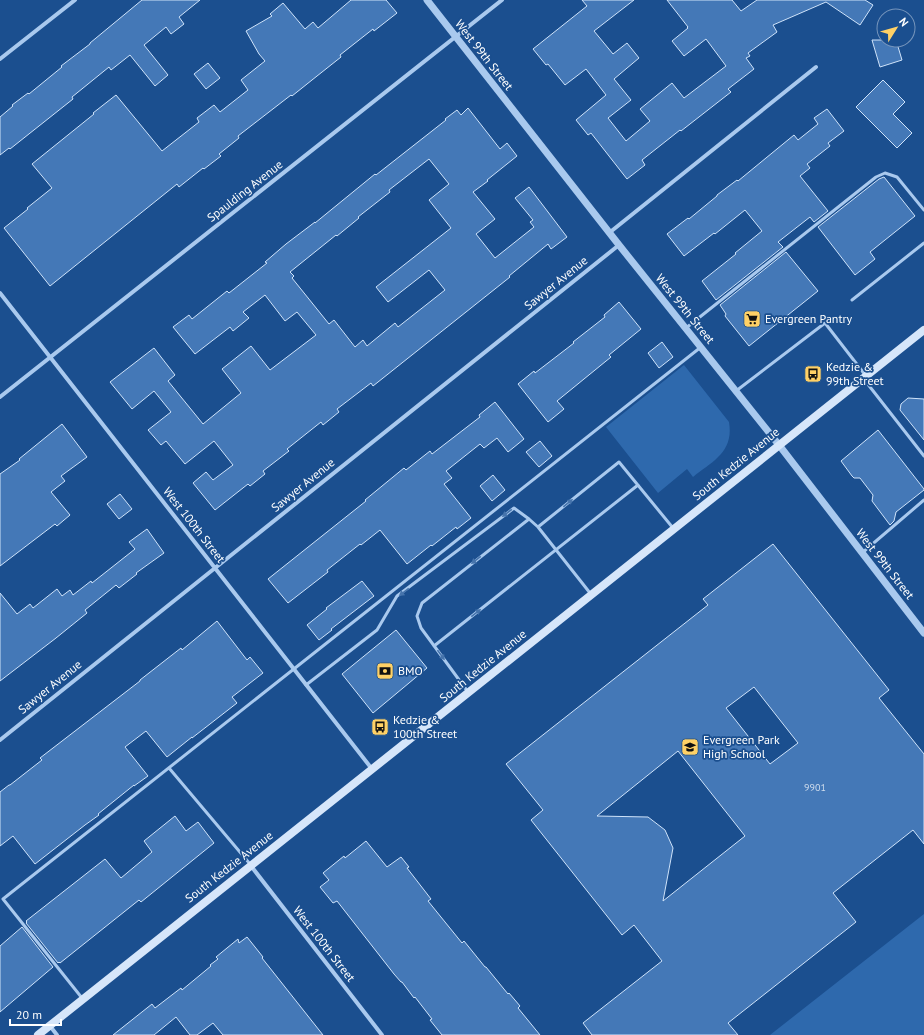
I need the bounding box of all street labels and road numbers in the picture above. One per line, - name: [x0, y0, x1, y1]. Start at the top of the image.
- street label: West 99th Street: [452, 16, 517, 93]
- street label: Spaulding Avenue: [204, 156, 285, 225]
- street label: Sawyer Avenue: [521, 253, 590, 313]
- street label: West 99th Street: [653, 271, 718, 347]
- street label: South Kedzie Avenue: [689, 424, 782, 503]
- street label: Sawyer Avenue: [268, 455, 337, 515]
- street label: West 100th Street: [160, 484, 229, 566]
- street label: West 99th Street: [853, 525, 918, 602]
- street label: South Kedzie Avenue: [436, 626, 529, 705]
- street label: Sawyer Avenue: [15, 657, 84, 717]
- street label: South Kedzie Avenue: [182, 828, 276, 906]
- street label: West 100th Street: [290, 903, 359, 985]

